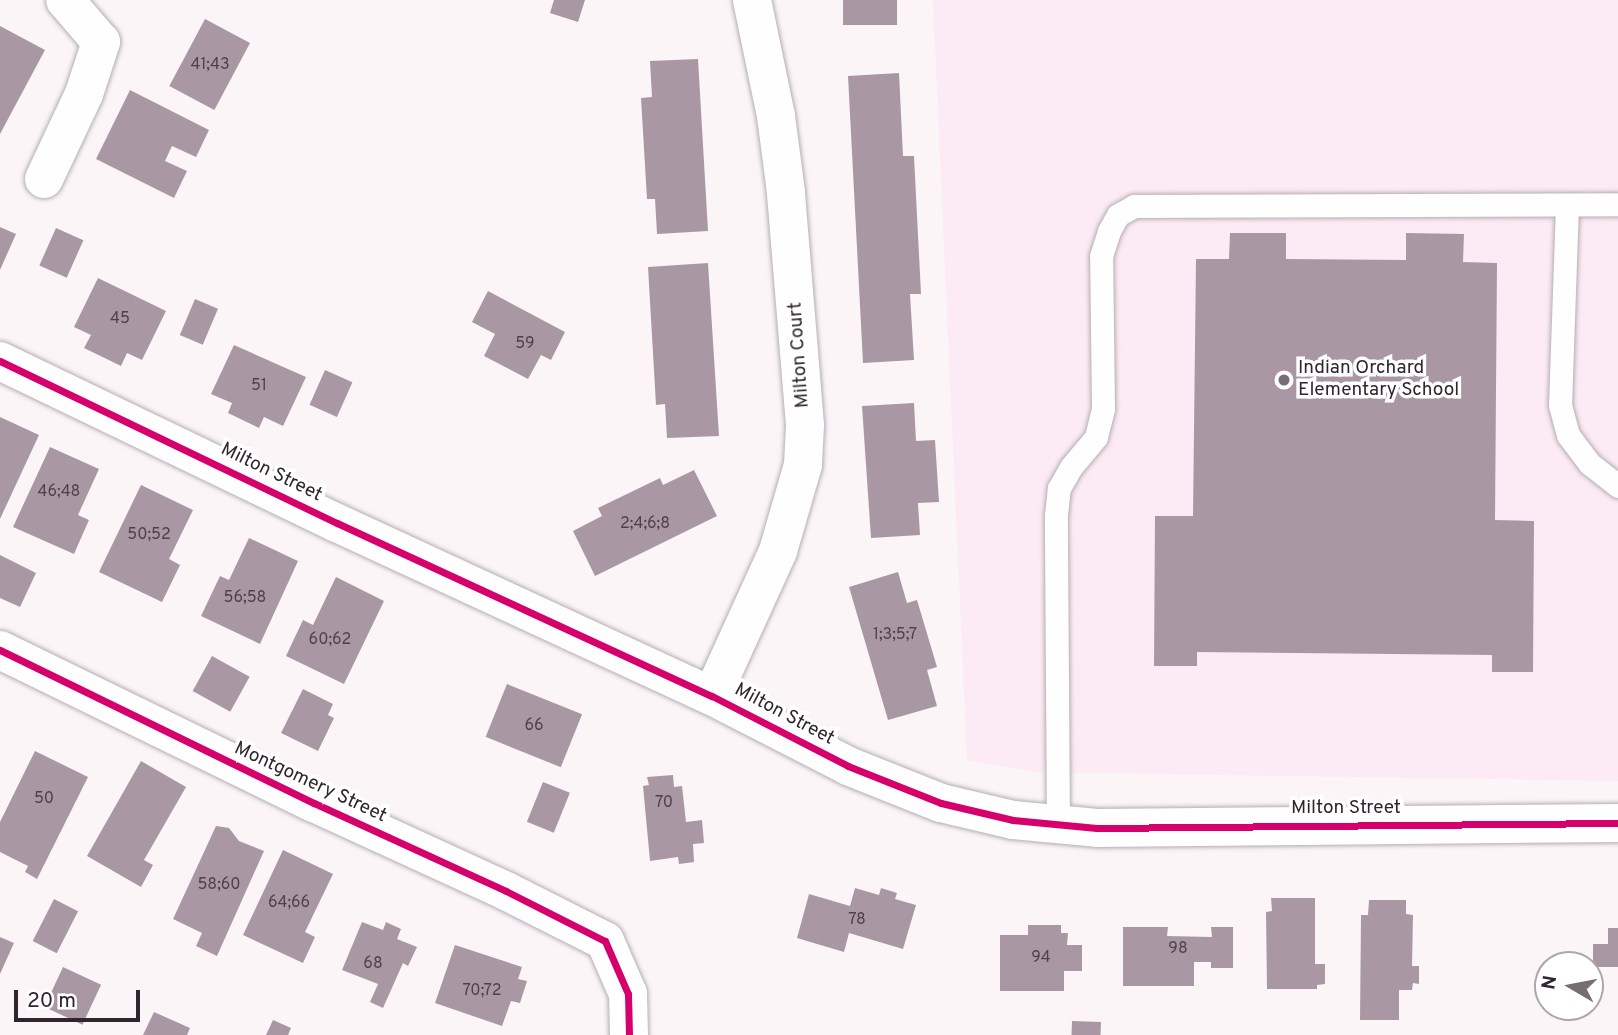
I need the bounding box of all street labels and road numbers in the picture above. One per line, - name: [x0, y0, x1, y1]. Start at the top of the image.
- street label: Milton Court: [785, 301, 815, 409]
- street label: Milton Street: [217, 439, 325, 507]
- street label: Milton Street: [730, 679, 838, 751]
- street label: Montgomery Street: [230, 738, 390, 828]
- street label: Milton Street: [1291, 798, 1401, 820]

